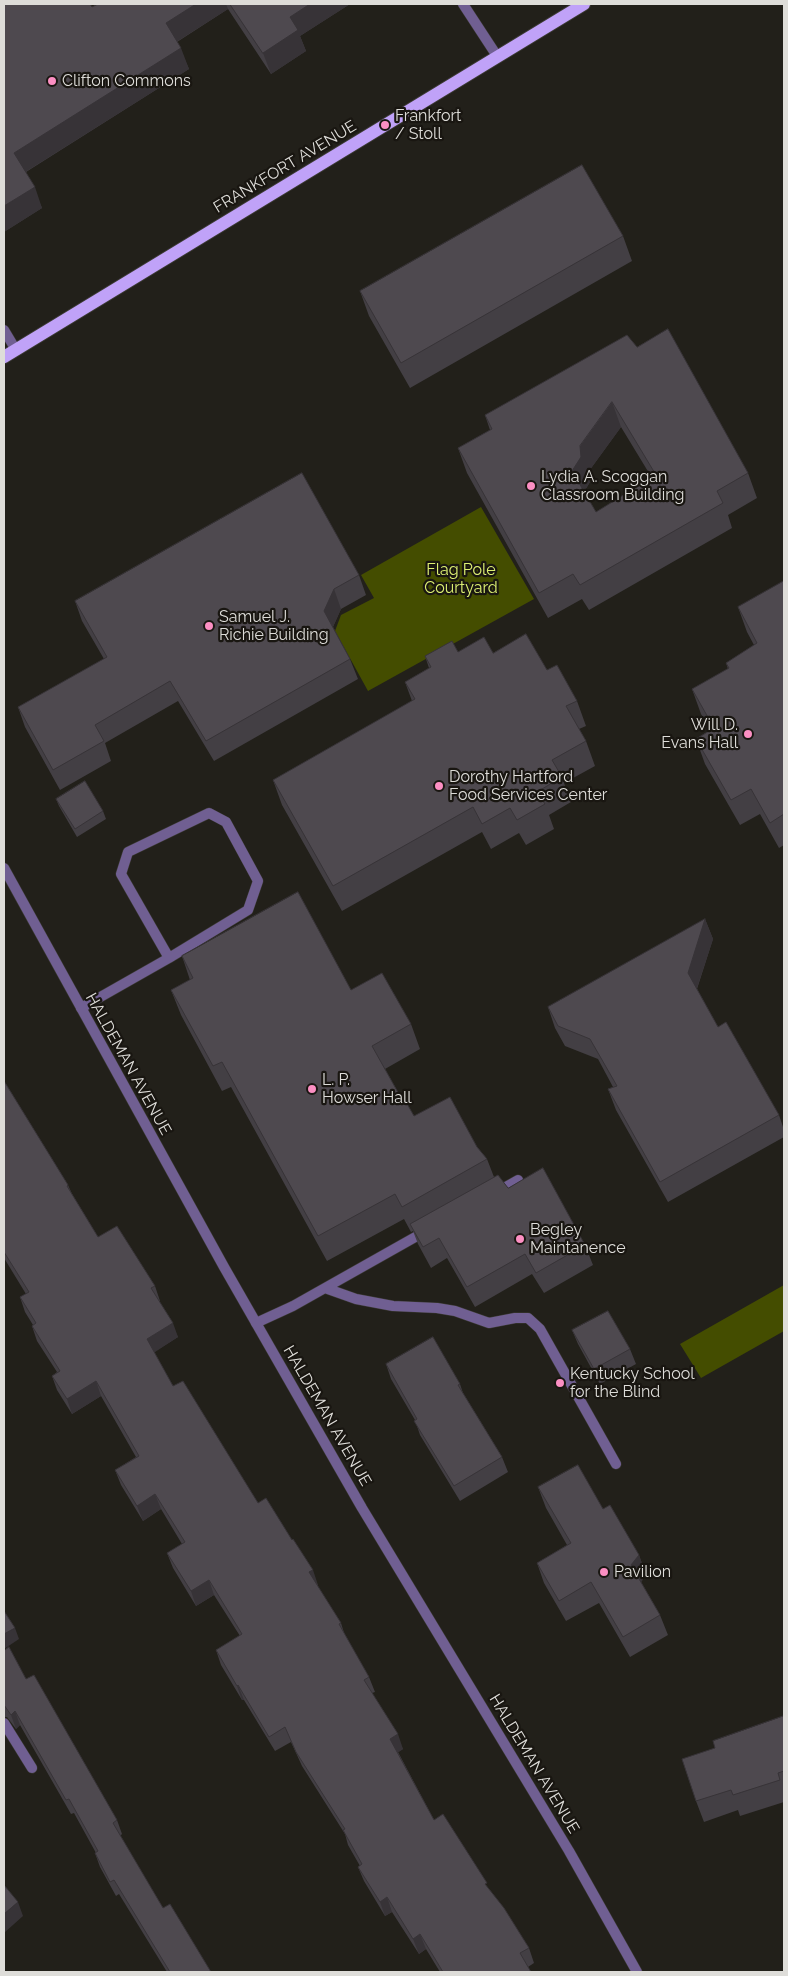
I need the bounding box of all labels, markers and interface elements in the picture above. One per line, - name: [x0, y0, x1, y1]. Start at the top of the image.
- place label: Clifton Commons: [62, 71, 191, 91]
- marker: Clifton Commons: [46, 75, 58, 87]
- place label: Frankfort / Stoll: [395, 106, 461, 144]
- street label: FRANKFORT AVENUE: [210, 117, 360, 217]
- marker: Frankfort / Stoll: [379, 119, 391, 131]
- place label: Lydia A. Scoggan Classroom Building: [541, 467, 684, 505]
- marker: Lydia A. Scoggan Classroom Building: [525, 480, 537, 492]
- park label: Flag Pole Courtyard: [424, 560, 498, 598]
- place label: Samuel J. Richie Building: [219, 607, 329, 645]
- marker: Samuel J. Richie Building: [203, 620, 215, 632]
- place label: Will D. Evans Hall: [661, 715, 738, 753]
- marker: Will D. Evans Hall: [742, 728, 754, 740]
- place label: Dorothy Hartford Food Services Center: [449, 767, 607, 805]
- marker: Dorothy Hartford Food Services Center: [433, 780, 445, 792]
- street label: HALDEMAN AVENUE: [81, 990, 175, 1138]
- place label: L. P. Howser Hall: [322, 1070, 412, 1108]
- marker: L. P. Howser Hall: [306, 1083, 318, 1095]
- place label: Begley Maintanence: [530, 1220, 626, 1258]
- marker: Begley Maintanence: [514, 1233, 526, 1245]
- street label: HALDEMAN AVENUE: [279, 1342, 375, 1490]
- place label: Kentucky School for the Blind: [570, 1364, 695, 1402]
- marker: Kentucky School for the Blind: [554, 1377, 566, 1389]
- place label: Pavilion: [614, 1562, 671, 1582]
- marker: Pavilion: [598, 1566, 610, 1578]
- street label: HALDEMAN AVENUE: [485, 1691, 583, 1837]

